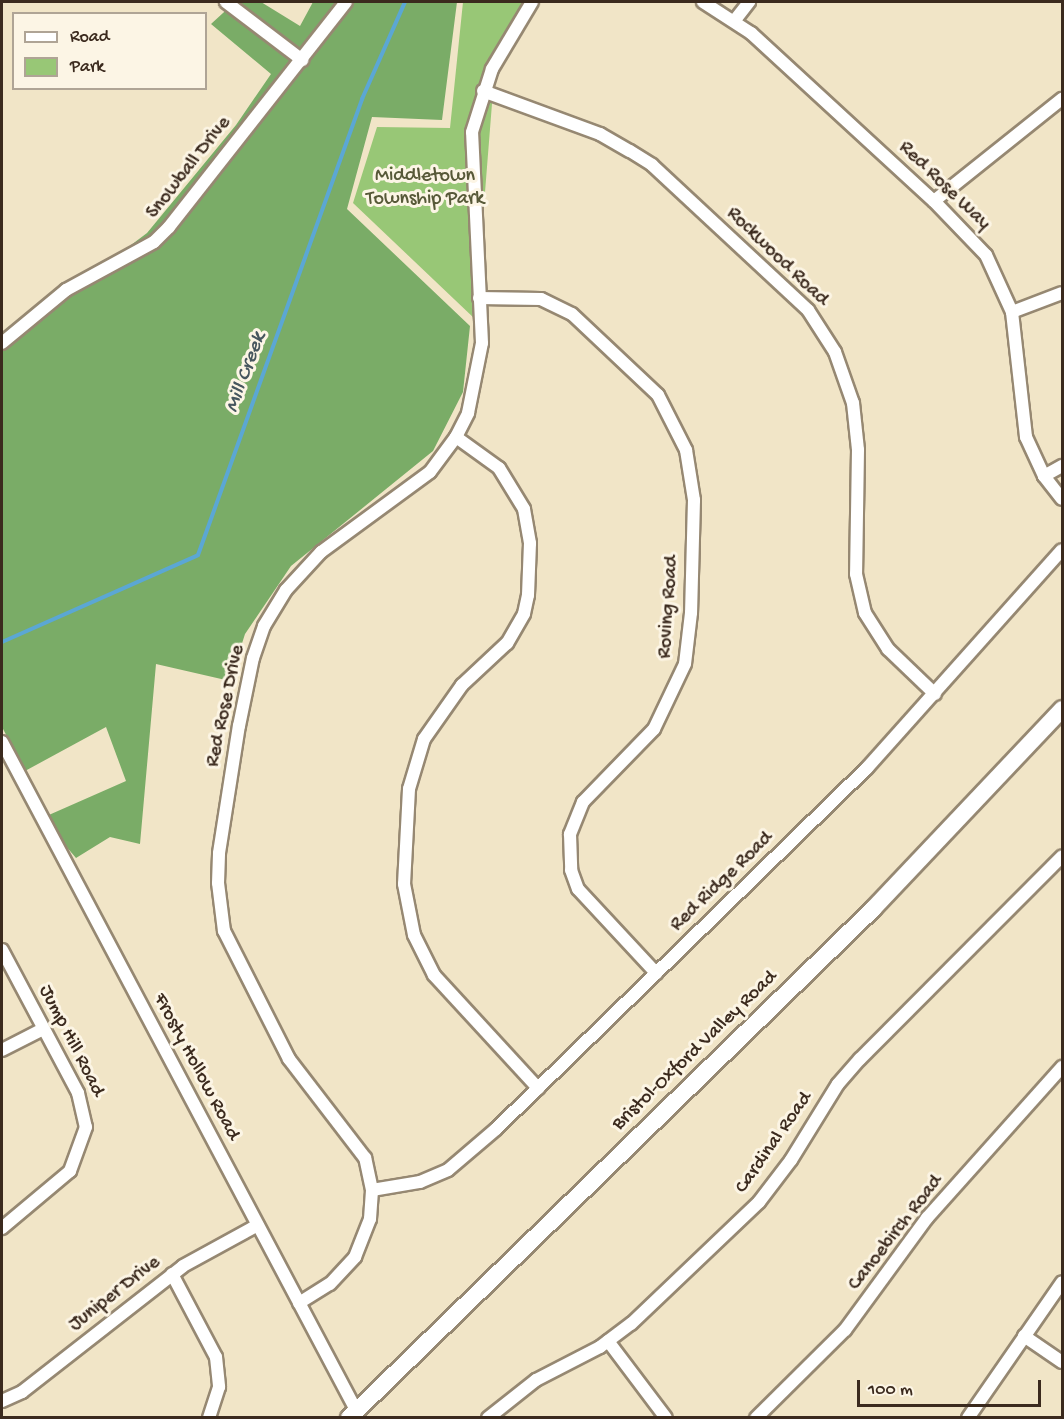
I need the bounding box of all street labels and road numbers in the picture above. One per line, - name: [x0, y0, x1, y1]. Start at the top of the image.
- street label: Snowball Drive: [142, 112, 236, 224]
- street label: Red Rose Way: [893, 136, 995, 236]
- street label: Rockwood Road: [721, 202, 833, 312]
- street label: Roving Road: [653, 555, 685, 659]
- street label: Red Rose Drive: [201, 643, 251, 769]
- street label: Red Ridge Road: [666, 827, 778, 937]
- street label: Bristol-Oxford Valley Road: [607, 966, 783, 1136]
- street label: Jump Hill Road: [33, 981, 109, 1101]
- street label: Frosty Hollow Road: [147, 990, 245, 1144]
- street label: Cardinal Road: [730, 1088, 818, 1198]
- street label: Canoebirch Road: [843, 1170, 949, 1296]
- street label: Juniper Drive: [65, 1251, 165, 1337]

